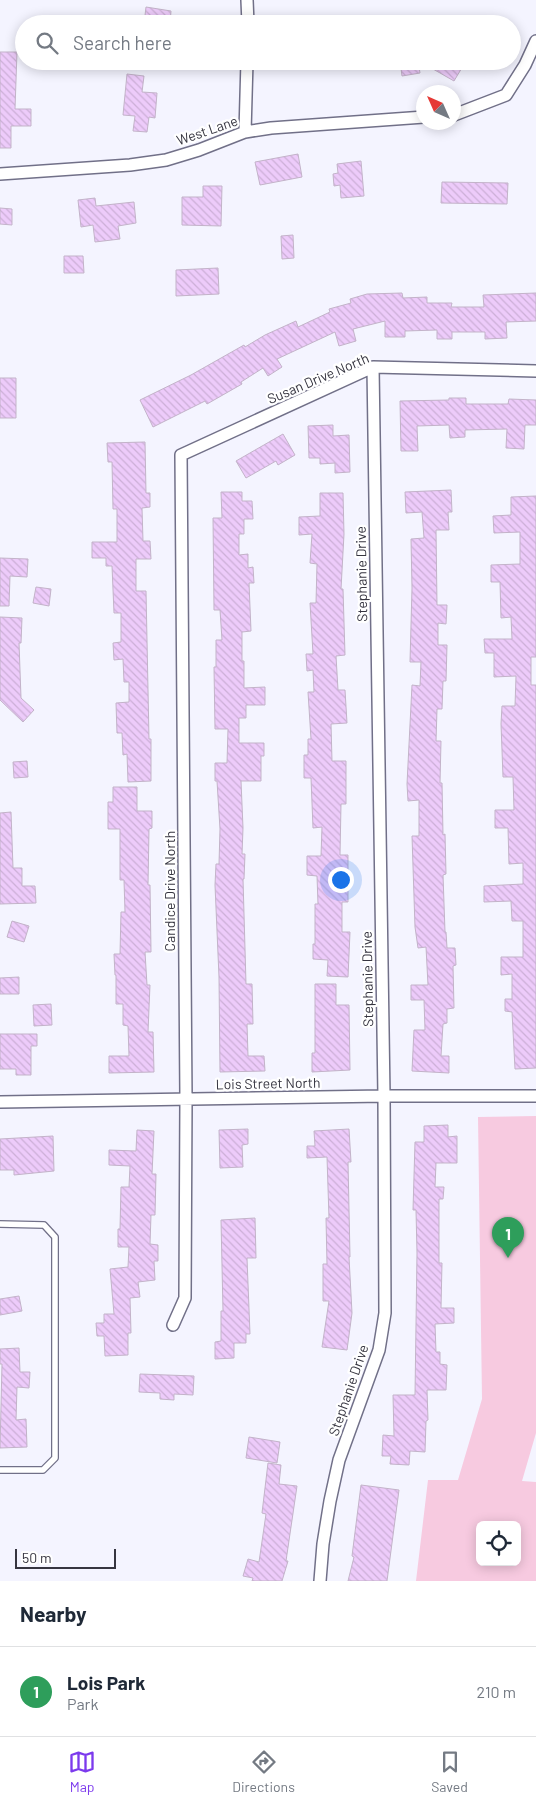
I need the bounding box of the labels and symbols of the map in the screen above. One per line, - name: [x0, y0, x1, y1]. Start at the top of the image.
- north arrow: [416, 85, 461, 130]
- street label: West Lane: [174, 112, 240, 148]
- street label: Susan Drive North: [265, 349, 371, 407]
- street label: Stephanie Drive: [352, 526, 370, 622]
- street label: Candice Drive North: [161, 831, 178, 951]
- your location: [328, 867, 354, 893]
- street label: Stephanie Drive: [358, 931, 376, 1027]
- street label: Lois Street North: [215, 1074, 321, 1092]
- pin: 1: [492, 1217, 524, 1258]
- street label: Stephanie Drive: [324, 1342, 372, 1438]
- scale bar: [15, 1546, 116, 1569]

